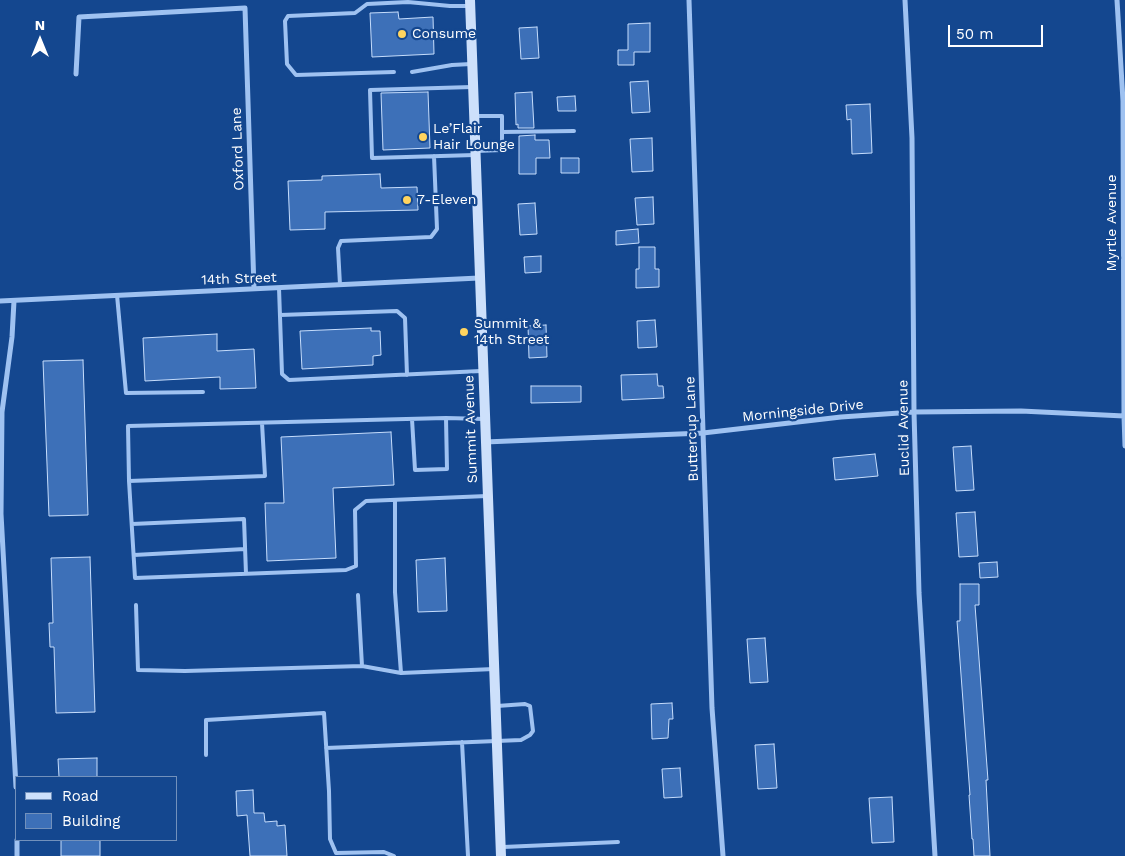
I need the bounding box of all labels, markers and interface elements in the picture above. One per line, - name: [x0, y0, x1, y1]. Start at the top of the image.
- north arrow: [15, 15, 65, 65]
- scale bar: [950, 15, 1045, 47]
- text: N: [35, 17, 45, 33]
- text: 50 m: [956, 25, 993, 43]
- place label: Consume: [412, 26, 476, 42]
- marker: Consume: [396, 28, 408, 40]
- street label: Oxford Lane: [228, 107, 248, 191]
- place label: Le’Flair Hair Lounge: [433, 121, 515, 154]
- marker: Le’Flair Hair Lounge: [417, 131, 429, 143]
- street label: Myrtle Avenue: [1104, 175, 1120, 271]
- place label: 7-Eleven: [417, 192, 476, 208]
- marker: 7-Eleven: [401, 194, 413, 206]
- street label: 14th Street: [201, 269, 277, 289]
- place label: Summit & 14th Street: [474, 316, 549, 348]
- marker: Summit & 14th Street: [458, 326, 470, 338]
- street label: Summit Avenue: [461, 375, 481, 483]
- street label: Buttercup Lane: [682, 376, 702, 482]
- street label: Euclid Avenue: [895, 380, 913, 476]
- street label: Morningside Drive: [741, 396, 865, 426]
- legend: [15, 776, 178, 841]
- text: Road: [62, 787, 99, 805]
- text: Building: [62, 812, 120, 830]

